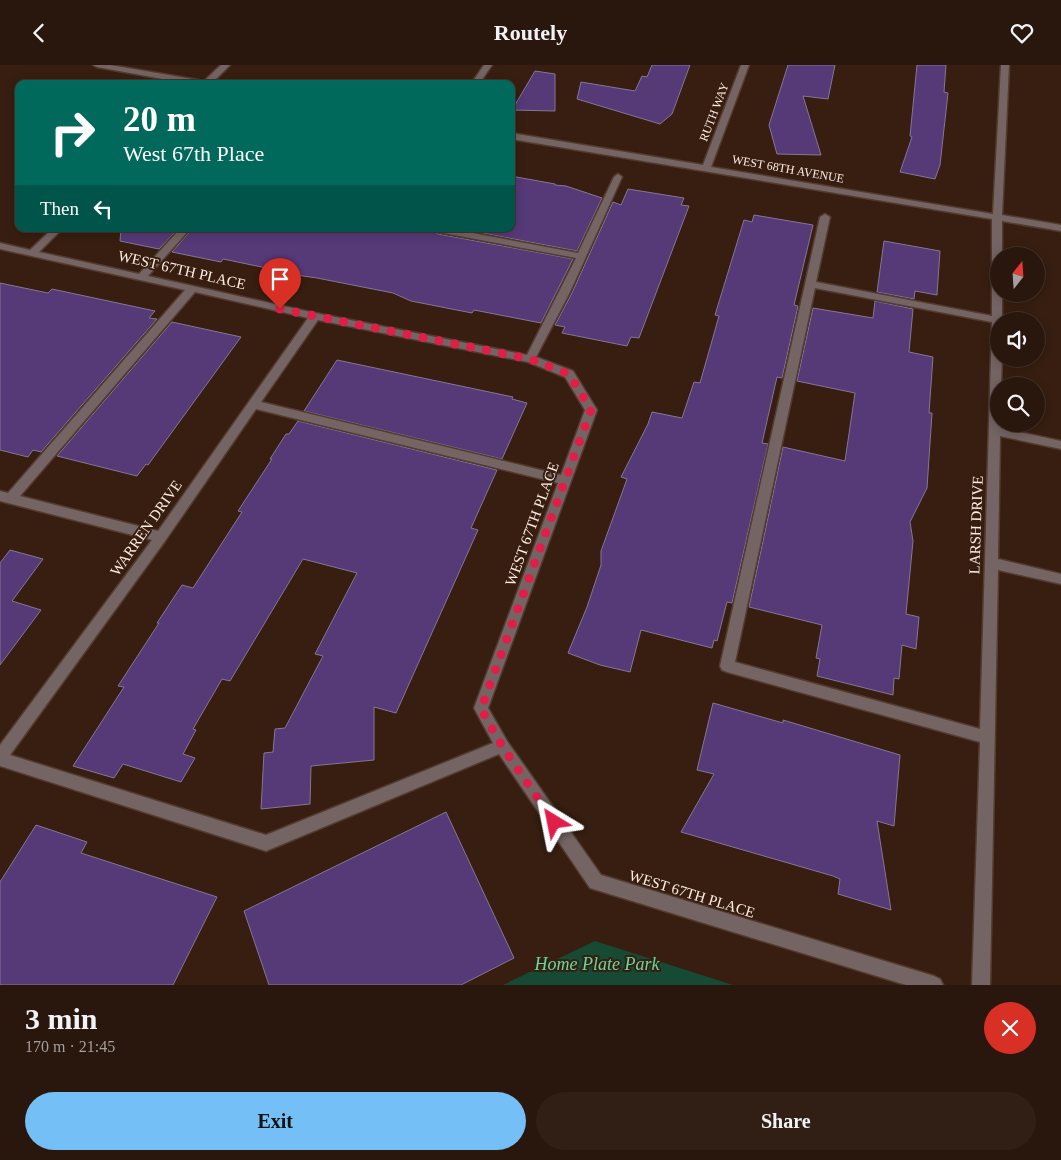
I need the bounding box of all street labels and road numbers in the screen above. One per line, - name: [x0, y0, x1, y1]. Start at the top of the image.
- street label: RUTH WAY: [696, 80, 732, 143]
- street label: WEST 68TH AVENUE: [731, 152, 845, 186]
- street label: WEST 67TH PLACE: [117, 248, 247, 292]
- street label: WEST 67TH PLACE: [502, 460, 562, 588]
- street label: LARSH DRIVE: [966, 475, 986, 575]
- street label: WARREN DRIVE: [107, 477, 185, 579]
- street label: WEST 67TH PLACE: [627, 867, 757, 921]

